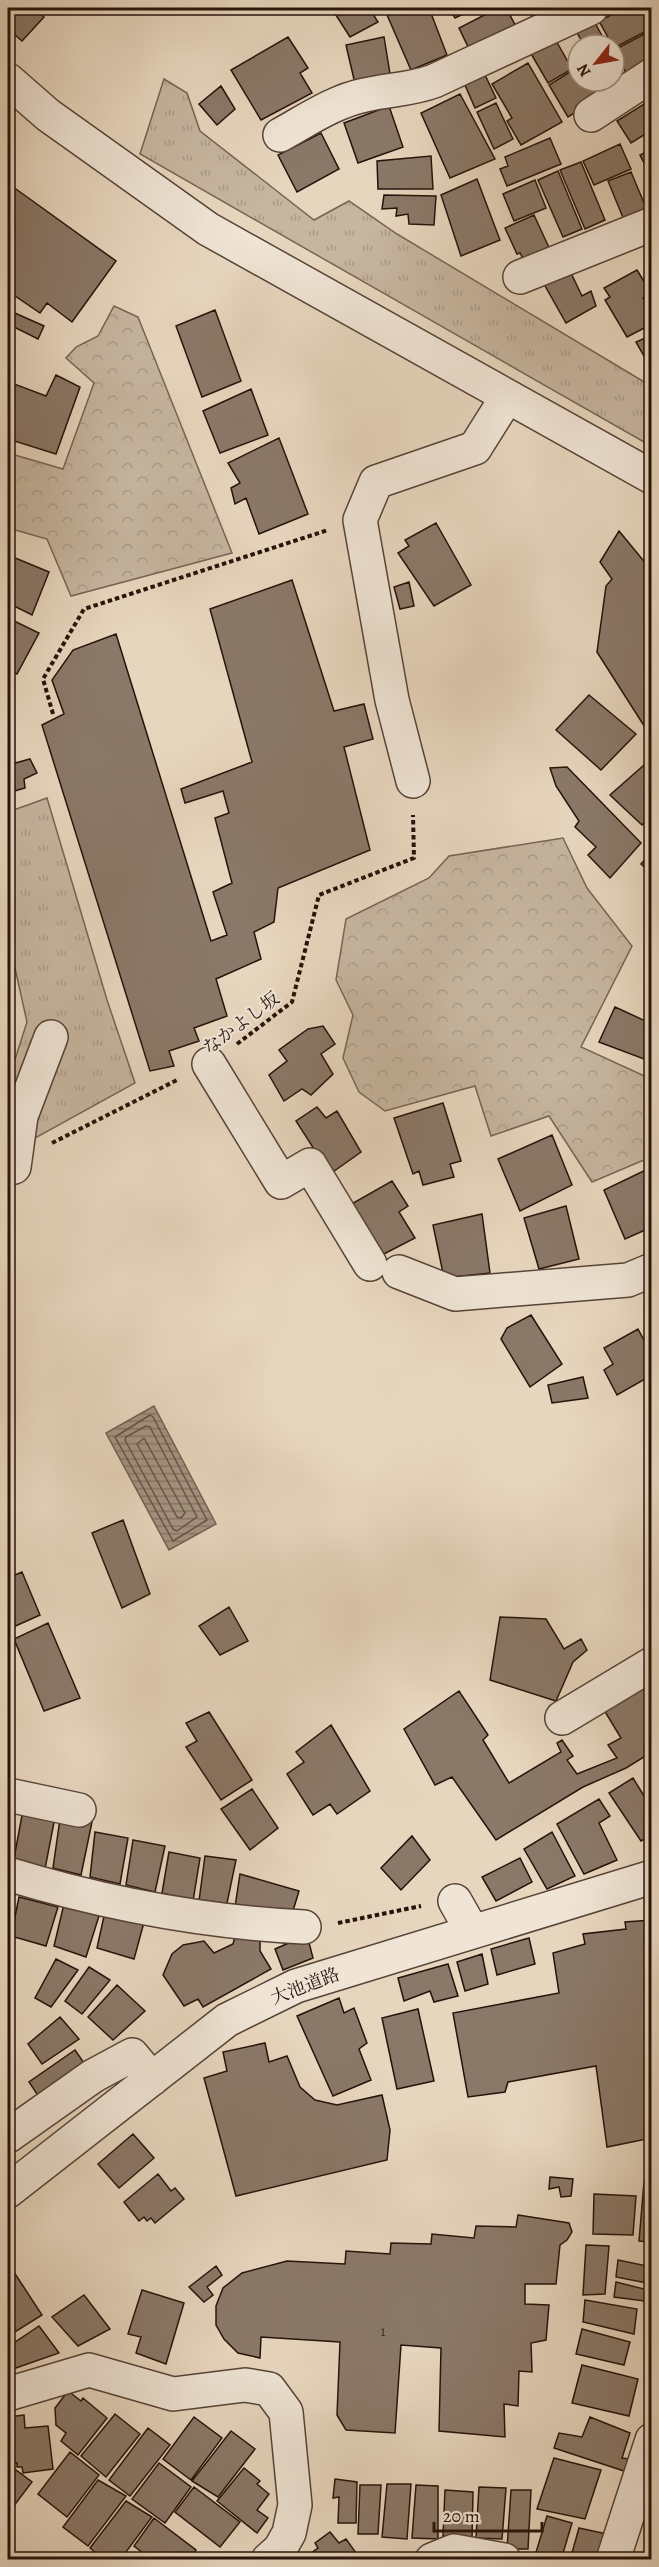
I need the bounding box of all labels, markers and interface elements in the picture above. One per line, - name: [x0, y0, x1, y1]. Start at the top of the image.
- north arrow: [566, 33, 626, 93]
- text: N: [571, 59, 596, 81]
- street label: なかよし坂: [198, 986, 284, 1060]
- street label: 大池道路: [267, 1962, 343, 2010]
- house number: 1: [380, 2321, 386, 2341]
- scale bar: [434, 2495, 542, 2533]
- text: 20 m: [443, 2504, 480, 2528]

